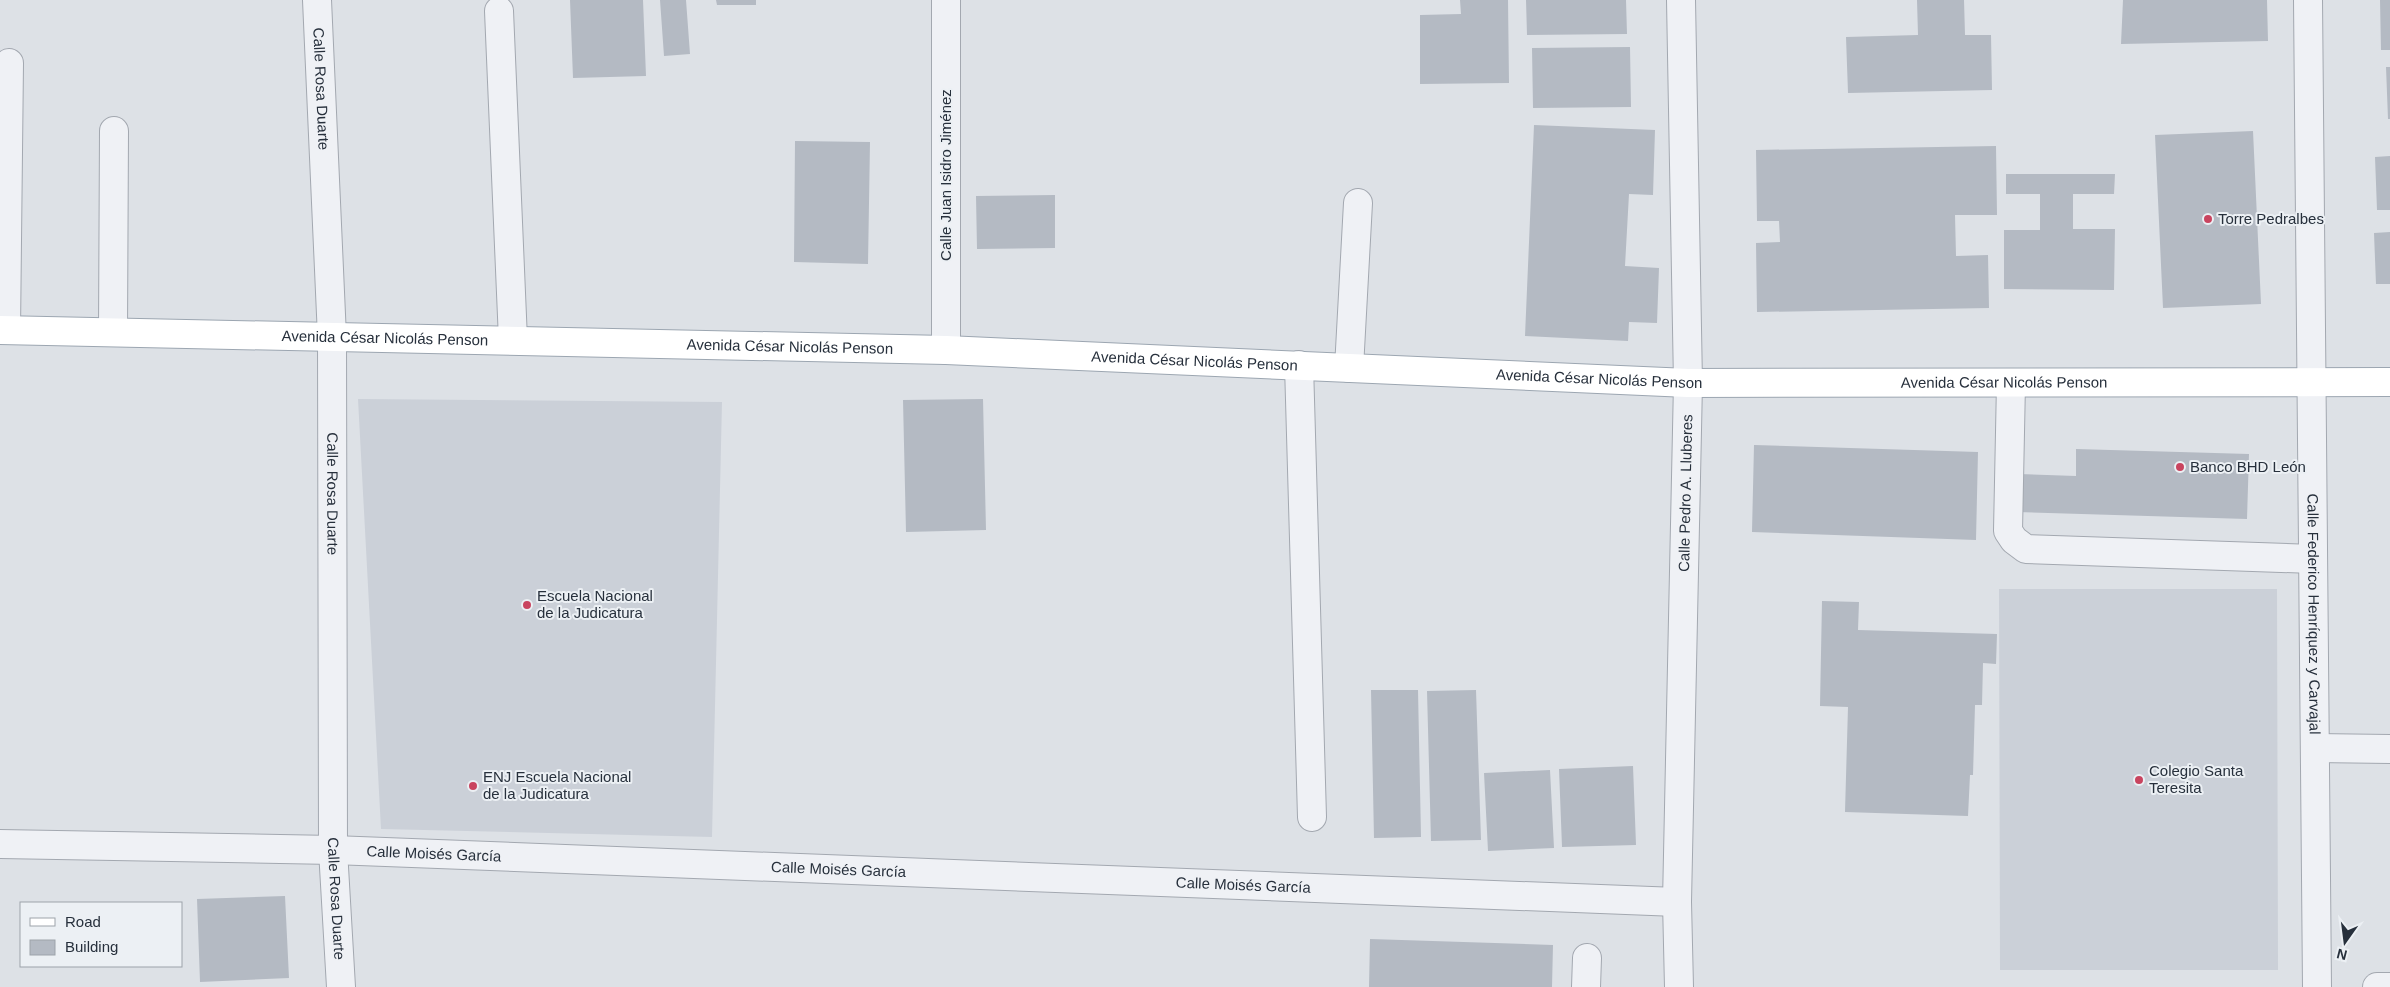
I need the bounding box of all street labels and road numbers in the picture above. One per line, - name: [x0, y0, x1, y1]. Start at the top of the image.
- street label: Calle Rosa Duarte: [310, 27, 333, 151]
- street label: Calle Juan Isidro Jiménez: [937, 89, 954, 261]
- street label: Avenida César Nicolás Penson: [281, 327, 488, 348]
- street label: Avenida César Nicolás Penson: [686, 336, 893, 357]
- street label: Avenida César Nicolás Penson: [1091, 347, 1298, 374]
- street label: Avenida César Nicolás Penson: [1496, 365, 1702, 391]
- street label: Avenida César Nicolás Penson: [1901, 373, 2107, 391]
- street label: Calle Pedro A. Lluberes: [1675, 414, 1695, 572]
- street label: Calle Rosa Duarte: [324, 432, 341, 555]
- street label: Calle Federico Henríquez y Carvajal: [2304, 493, 2324, 735]
- street label: Calle Rosa Duarte: [325, 837, 348, 960]
- street label: Calle Moisés García: [366, 842, 502, 865]
- street label: Calle Moisés García: [771, 858, 907, 880]
- street label: Calle Moisés García: [1175, 874, 1312, 896]

